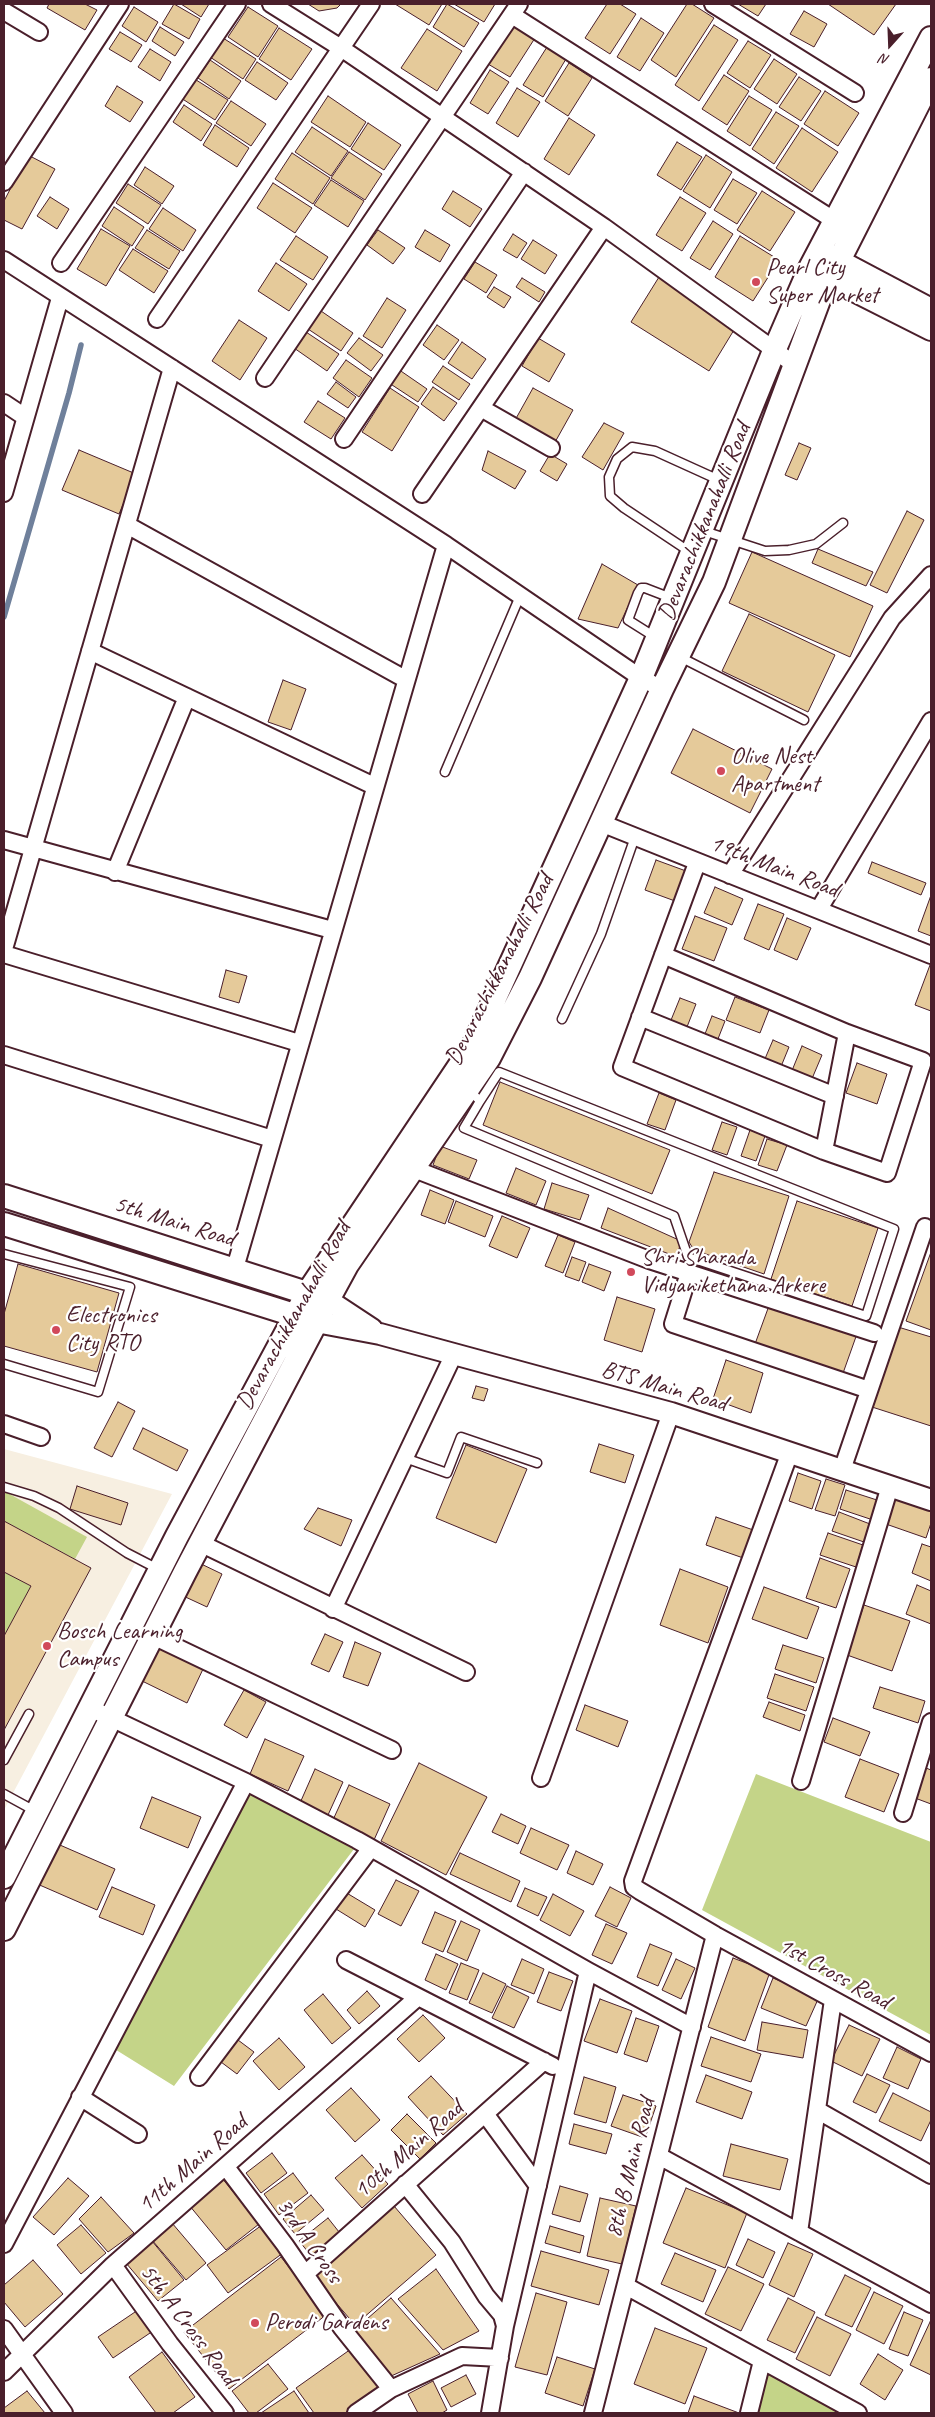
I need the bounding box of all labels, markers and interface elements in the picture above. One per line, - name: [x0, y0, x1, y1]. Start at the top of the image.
- north arrow: [865, 20, 915, 70]
- text: N: [878, 50, 892, 69]
- place label: Pearl City Super Market: [766, 254, 878, 310]
- marker: Pearl City Super Market: [750, 276, 762, 288]
- street label: Devarachikkanahalli Road: [652, 419, 758, 625]
- place label: Olive Nest Apartment: [731, 743, 819, 799]
- marker: Olive Nest Apartment: [715, 765, 727, 777]
- street label: 19th Main Road: [706, 829, 842, 905]
- street label: Devarachikkanahalli Road: [439, 870, 561, 1070]
- street label: 5th Main Road: [110, 1190, 238, 1254]
- street label: Devarachikkanahalli Road: [230, 1217, 358, 1415]
- place label: Shri Sharada Vidyanikethana Arkere: [641, 1244, 825, 1300]
- marker: Shri Sharada Vidyanikethana Arkere: [625, 1266, 637, 1278]
- place label: Electronics City RTO: [66, 1302, 156, 1358]
- marker: Electronics City RTO: [50, 1324, 62, 1336]
- street label: BTS Main Road: [598, 1355, 730, 1419]
- place label: Bosch Learning Campus: [57, 1618, 182, 1674]
- marker: Bosch Learning Campus: [41, 1640, 53, 1652]
- street label: 1st Cross Road: [773, 1931, 895, 2017]
- street label: 10th Main Road: [349, 2095, 469, 2205]
- street label: 8th B Main Road: [600, 2095, 662, 2241]
- street label: 11th Main Road: [133, 2109, 253, 2219]
- street label: 3rd A Cross: [269, 2193, 349, 2289]
- street label: 5th A Cross Road: [133, 2259, 243, 2391]
- place label: Perodi Gardens: [265, 2309, 387, 2337]
- marker: Perodi Gardens: [249, 2317, 261, 2329]

